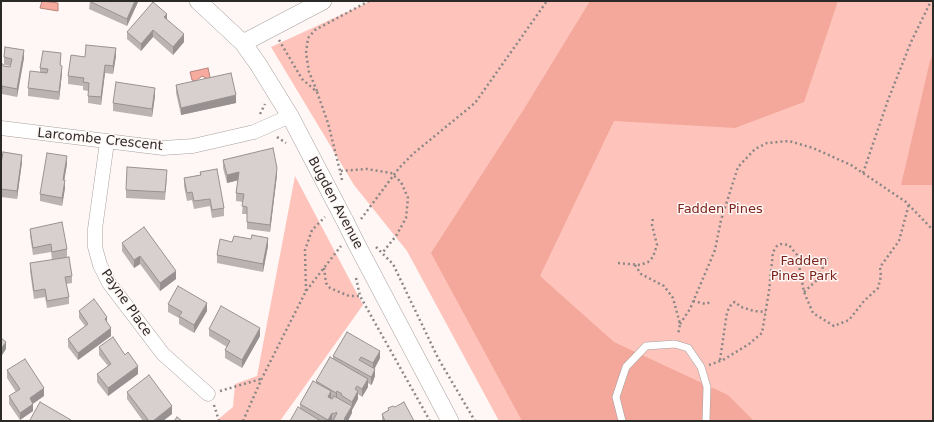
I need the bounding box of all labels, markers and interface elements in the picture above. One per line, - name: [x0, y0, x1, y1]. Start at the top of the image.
- street label: Larcombe Crescent: [37, 126, 163, 154]
- street label: Bugden Avenue: [304, 154, 366, 252]
- park label: Fadden Pines: [677, 202, 763, 218]
- park label: Fadden Pines Park: [771, 254, 837, 285]
- street label: Payne Place: [97, 267, 155, 339]

